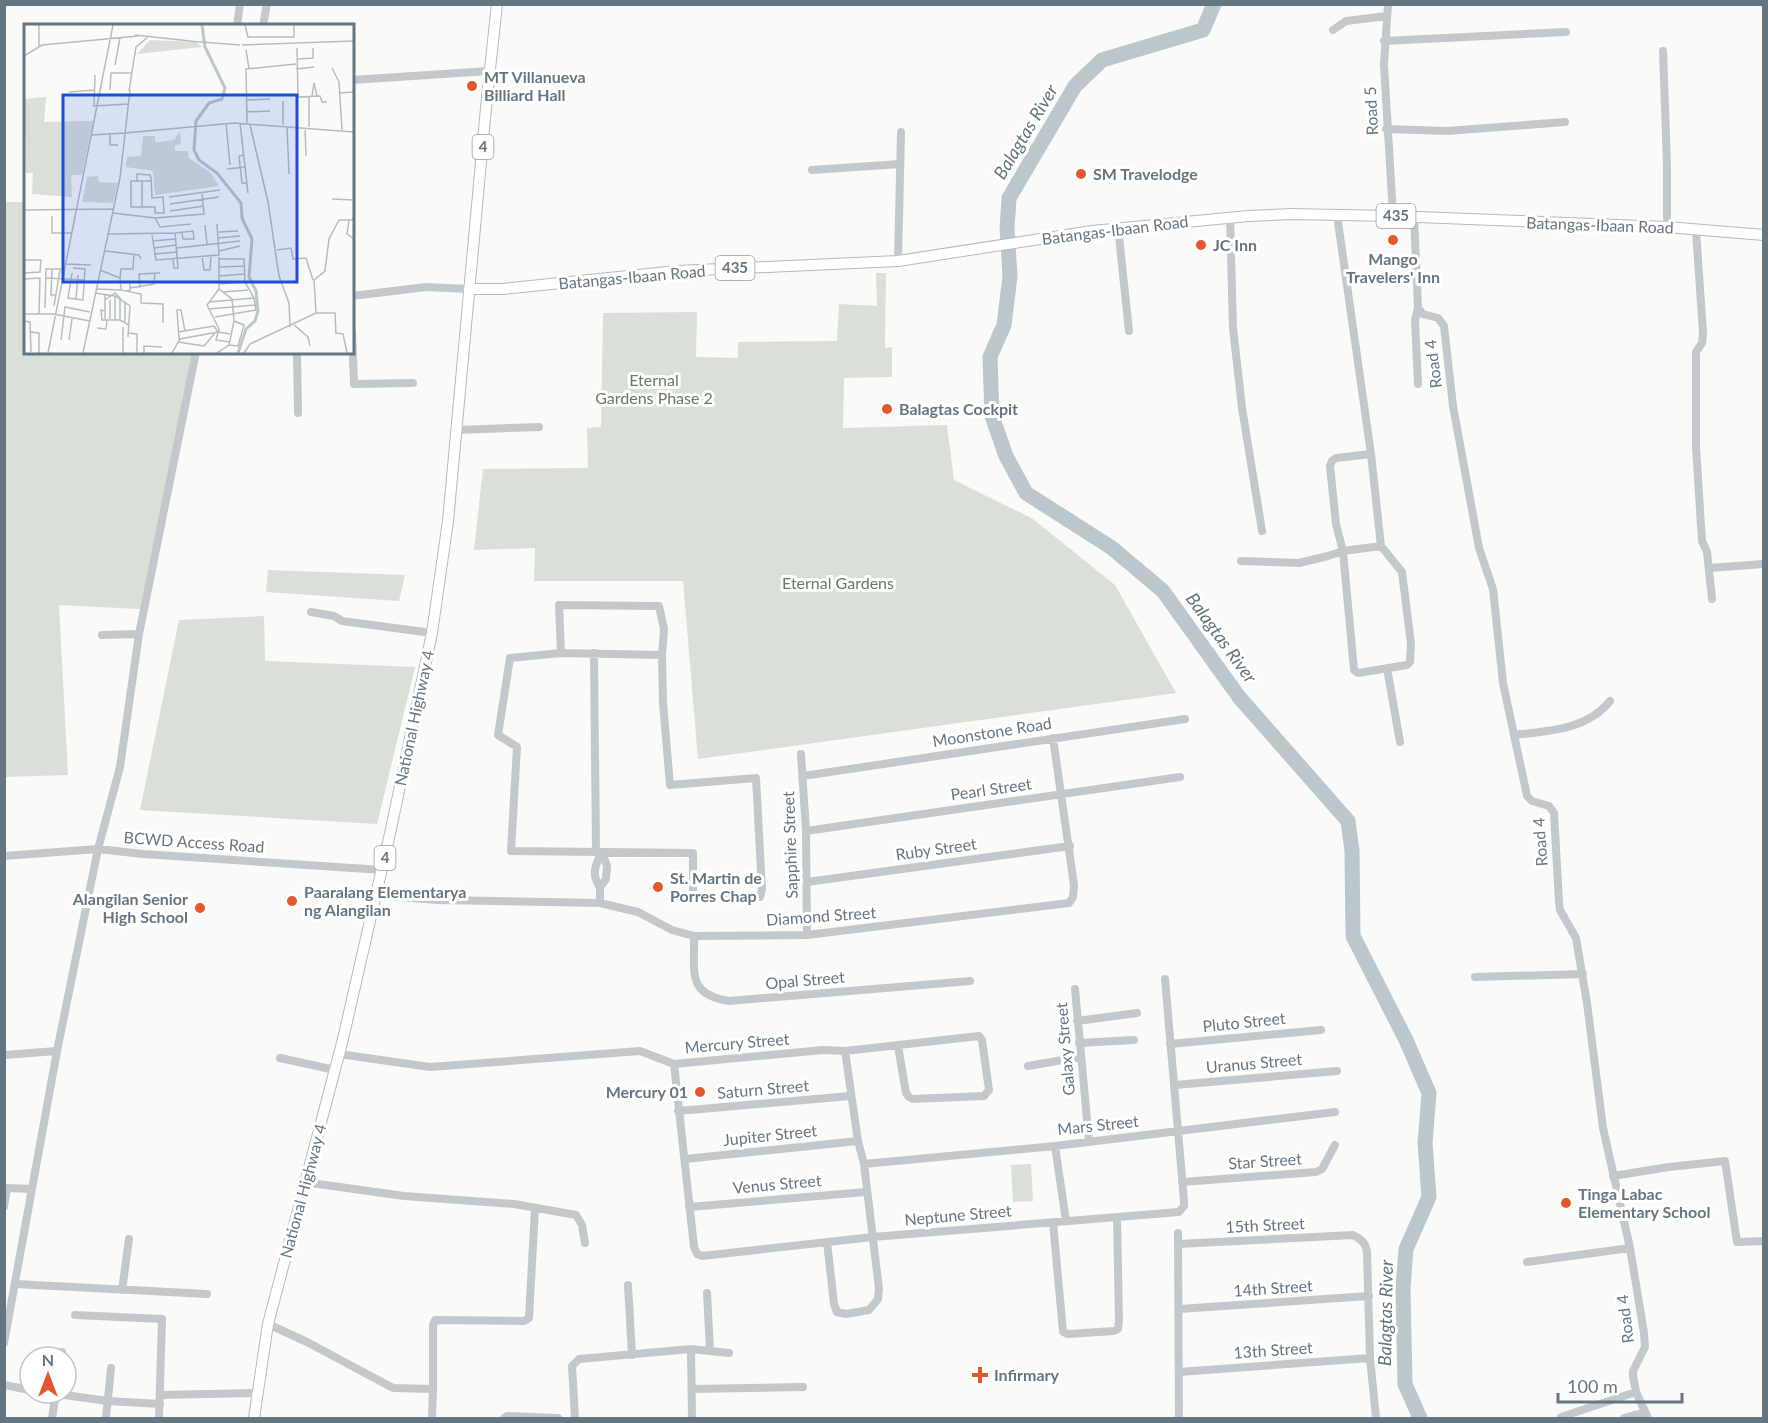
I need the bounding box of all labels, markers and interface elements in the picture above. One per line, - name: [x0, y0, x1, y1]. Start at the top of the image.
- inset map: [24, 24, 354, 354]
- place label: MT Villanueva Billiard Hall: [484, 67, 586, 104]
- marker: MT Villanueva Billiard Hall: [465, 79, 479, 93]
- water label: Balagtas River: [988, 79, 1062, 183]
- street label: Road 5: [1360, 86, 1381, 136]
- road number: 4: [472, 135, 494, 159]
- place label: SM Travelodge: [1093, 164, 1198, 183]
- marker: SM Travelodge: [1074, 167, 1088, 181]
- road number: 435: [1376, 204, 1416, 228]
- street label: Batangas-Ibaan Road: [1041, 211, 1189, 248]
- street label: Batangas-Ibaan Road: [1526, 212, 1674, 237]
- marker: Mango Travelers' Inn: [1386, 233, 1400, 247]
- place label: JC Inn: [1213, 235, 1257, 254]
- marker: JC Inn: [1194, 238, 1208, 252]
- place label: Mango Travelers' Inn: [1346, 249, 1440, 286]
- road number: 435: [716, 256, 754, 280]
- street label: Batangas-Ibaan Road: [558, 261, 706, 292]
- street label: Road 4: [1420, 339, 1445, 389]
- park label: Eternal Gardens Phase 2: [595, 370, 713, 407]
- place label: Balagtas Cockpit: [899, 399, 1018, 418]
- marker: Balagtas Cockpit: [880, 402, 894, 416]
- park label: Eternal Gardens: [782, 573, 894, 592]
- water label: Balagtas River: [1182, 588, 1262, 688]
- street label: National Highway 4: [390, 648, 437, 787]
- street label: Moonstone Road: [931, 713, 1053, 750]
- street label: Pearl Street: [949, 773, 1033, 804]
- street label: Sapphire Street: [778, 791, 801, 899]
- street label: Road 4: [1528, 817, 1551, 867]
- street label: BCWD Access Road: [123, 827, 265, 856]
- street label: Ruby Street: [894, 833, 978, 864]
- road number: 4: [374, 846, 396, 870]
- place label: St. Martin de Porres Chap: [670, 868, 762, 905]
- marker: St. Martin de Porres Chap: [651, 880, 665, 894]
- place label: Paaralang Elementarya ng Alangilan: [304, 882, 466, 919]
- place label: Alangilan Senior High School: [72, 889, 188, 926]
- marker: Paaralang Elementarya ng Alangilan: [285, 894, 299, 908]
- marker: Alangilan Senior High School: [193, 901, 207, 915]
- street label: Diamond Street: [765, 902, 877, 929]
- street label: Opal Street: [764, 967, 846, 992]
- street label: Galaxy Street: [1051, 1001, 1078, 1096]
- street label: Pluto Street: [1202, 1008, 1287, 1035]
- street label: Mercury Street: [684, 1028, 790, 1057]
- street label: Uranus Street: [1205, 1049, 1303, 1076]
- street label: Saturn Street: [716, 1075, 810, 1102]
- place label: Mercury 01: [606, 1082, 688, 1101]
- marker: Mercury 01: [693, 1085, 707, 1099]
- street label: Mars Street: [1056, 1111, 1140, 1138]
- street label: Jupiter Street: [722, 1120, 818, 1149]
- street label: National Highway 4: [275, 1122, 330, 1260]
- street label: Star Street: [1228, 1148, 1303, 1173]
- street label: Venus Street: [732, 1170, 822, 1197]
- place label: Tinga Labac Elementary School: [1578, 1184, 1710, 1221]
- marker: Tinga Labac Elementary School: [1559, 1196, 1573, 1210]
- street label: Neptune Street: [904, 1200, 1013, 1229]
- street label: 15th Street: [1225, 1213, 1305, 1236]
- water label: Balagtas River: [1373, 1259, 1397, 1366]
- street label: 14th Street: [1233, 1275, 1314, 1300]
- street label: Road 4: [1612, 1294, 1637, 1344]
- street label: 13th Street: [1233, 1337, 1314, 1362]
- north arrow: [18, 1345, 78, 1405]
- text: N: [42, 1350, 54, 1369]
- place label: Infirmary: [994, 1365, 1060, 1384]
- marker: Infirmary: [971, 1366, 989, 1384]
- scale bar: [1558, 1366, 1682, 1404]
- text: 100 m: [1567, 1375, 1618, 1397]

